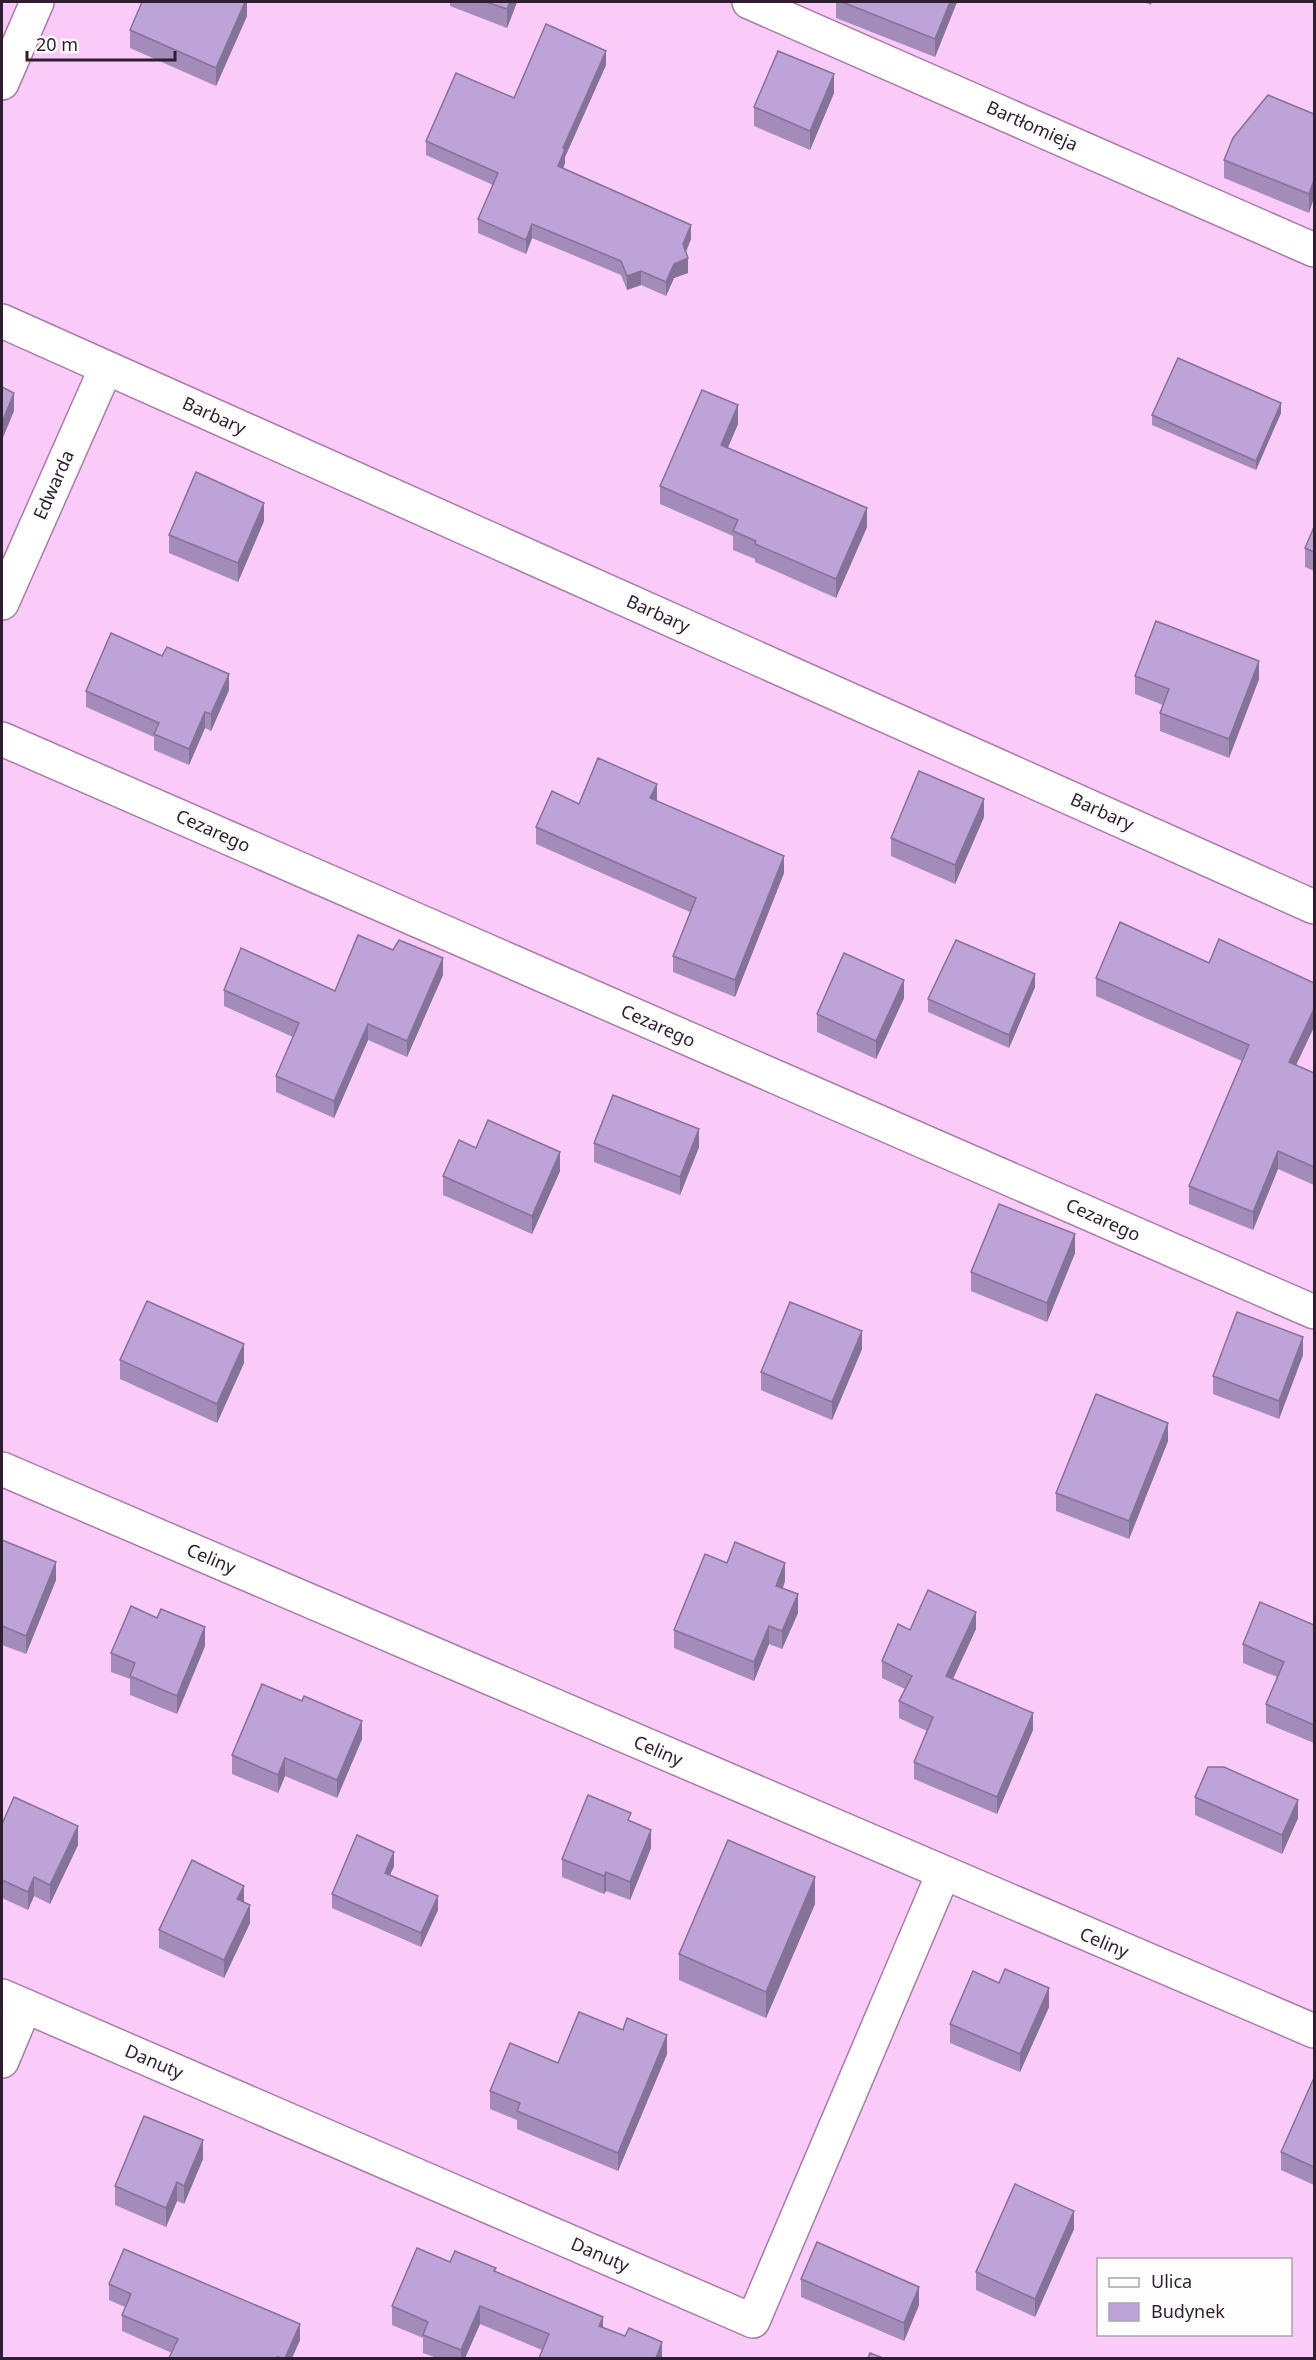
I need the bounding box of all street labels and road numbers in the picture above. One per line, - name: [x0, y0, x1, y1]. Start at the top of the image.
- street label: Bartłomieja: [983, 94, 1082, 156]
- street label: Barbary: [179, 390, 251, 440]
- street label: Edwarda: [27, 446, 79, 523]
- street label: Barbary: [623, 588, 695, 638]
- street label: Barbary: [1067, 786, 1139, 836]
- street label: Cezarego: [172, 803, 254, 857]
- street label: Cezarego: [617, 998, 699, 1052]
- street label: Cezarego: [1062, 1192, 1144, 1246]
- street label: Celiny: [183, 1537, 240, 1579]
- street label: Celiny: [630, 1729, 687, 1771]
- street label: Celiny: [1076, 1921, 1133, 1963]
- street label: Danuty: [122, 2038, 188, 2084]
- street label: Danuty: [568, 2231, 634, 2277]

